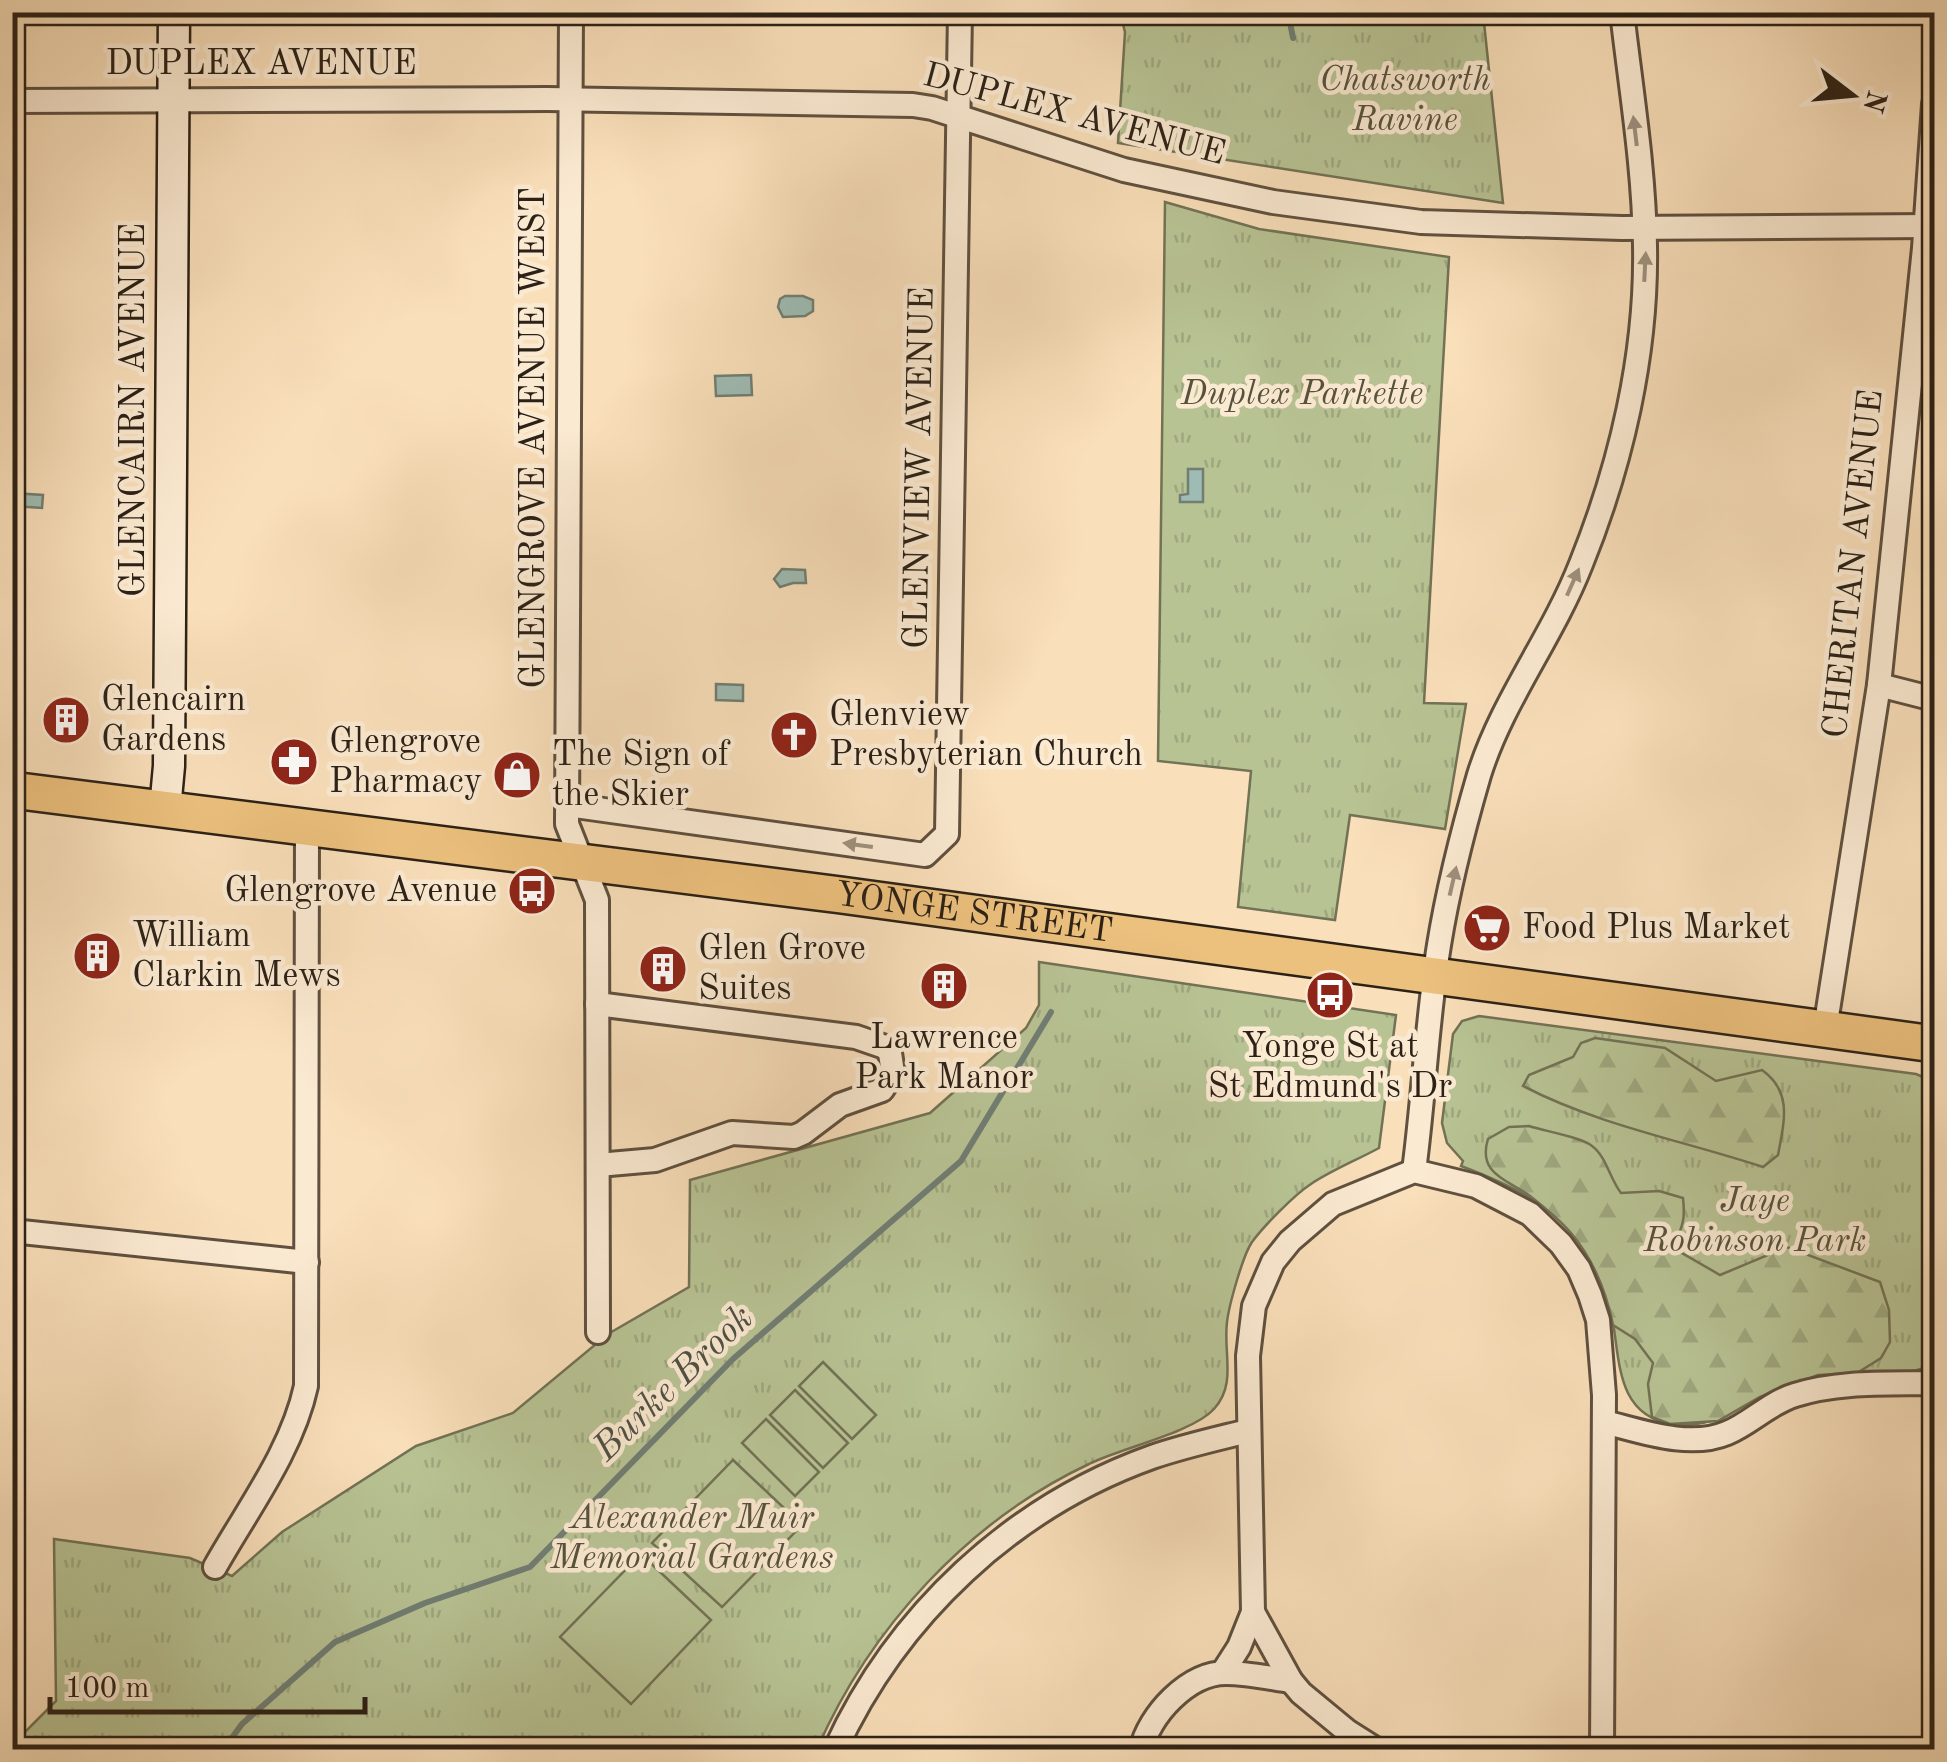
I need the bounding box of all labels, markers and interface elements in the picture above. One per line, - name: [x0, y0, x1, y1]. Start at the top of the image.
- north arrow: [1802, 45, 1902, 145]
- street label: DUPLEX AVENUE: [105, 47, 417, 82]
- street label: DUPLEX AVENUE: [919, 58, 1229, 172]
- park label: Chatsworth Ravine: [1319, 63, 1491, 138]
- text: N: [1857, 87, 1890, 116]
- one-way arrow: [1627, 114, 1643, 146]
- street label: GLENGROVE AVENUE WEST: [517, 187, 552, 689]
- street label: GLENCAIRN AVENUE: [117, 223, 152, 597]
- one-way arrow: [1637, 250, 1653, 282]
- street label: GLENVIEW AVENUE: [899, 286, 941, 650]
- park label: Duplex Parkette: [1180, 377, 1423, 412]
- street label: CHERITAN AVENUE: [1818, 388, 1890, 740]
- one-way arrow: [1565, 567, 1582, 596]
- place label: Glencairn Gardens: [101, 683, 246, 758]
- building icon: Glencairn Gardens: [40, 694, 92, 746]
- place label: Glenview Presbyterian Church: [829, 698, 1143, 773]
- church icon: Glenview Presbyterian Church: [768, 709, 820, 761]
- place label: Glengrove Pharmacy: [329, 725, 482, 800]
- pharmacy icon: Glengrove Pharmacy: [268, 736, 320, 788]
- place label: The Sign of the Skier: [552, 738, 731, 813]
- shop icon: The Sign of the Skier: [491, 749, 543, 801]
- one-way arrow: [842, 837, 874, 853]
- bus stop icon: Glengrove Avenue: [506, 865, 558, 917]
- one-way arrow: [1446, 866, 1461, 897]
- place label: Glengrove Avenue: [224, 874, 497, 909]
- street label: YONGE STREET: [833, 877, 1115, 949]
- supermarket icon: Food Plus Market: [1461, 902, 1513, 954]
- place label: Food Plus Market: [1522, 911, 1790, 946]
- place label: William Clarkin Mews: [132, 919, 341, 994]
- building icon: William Clarkin Mews: [71, 930, 123, 982]
- place label: Glen Grove Suites: [698, 932, 866, 1007]
- building icon: Glen Grove Suites: [637, 943, 689, 995]
- building icon: Lawrence Park Manor: [918, 960, 970, 1012]
- bus stop icon: Yonge St at St Edmund's Dr: [1304, 969, 1356, 1021]
- place label: Lawrence Park Manor: [854, 1021, 1034, 1096]
- place label: Yonge St at St Edmund's Dr: [1208, 1030, 1452, 1105]
- park label: Jaye Robinson Park: [1643, 1184, 1866, 1259]
- water label: Burke Brook: [586, 1299, 761, 1470]
- park label: Alexander Muir Memorial Gardens: [550, 1501, 833, 1576]
- scale bar: [50, 1652, 365, 1714]
- text: 100 m: [65, 1674, 149, 1704]

